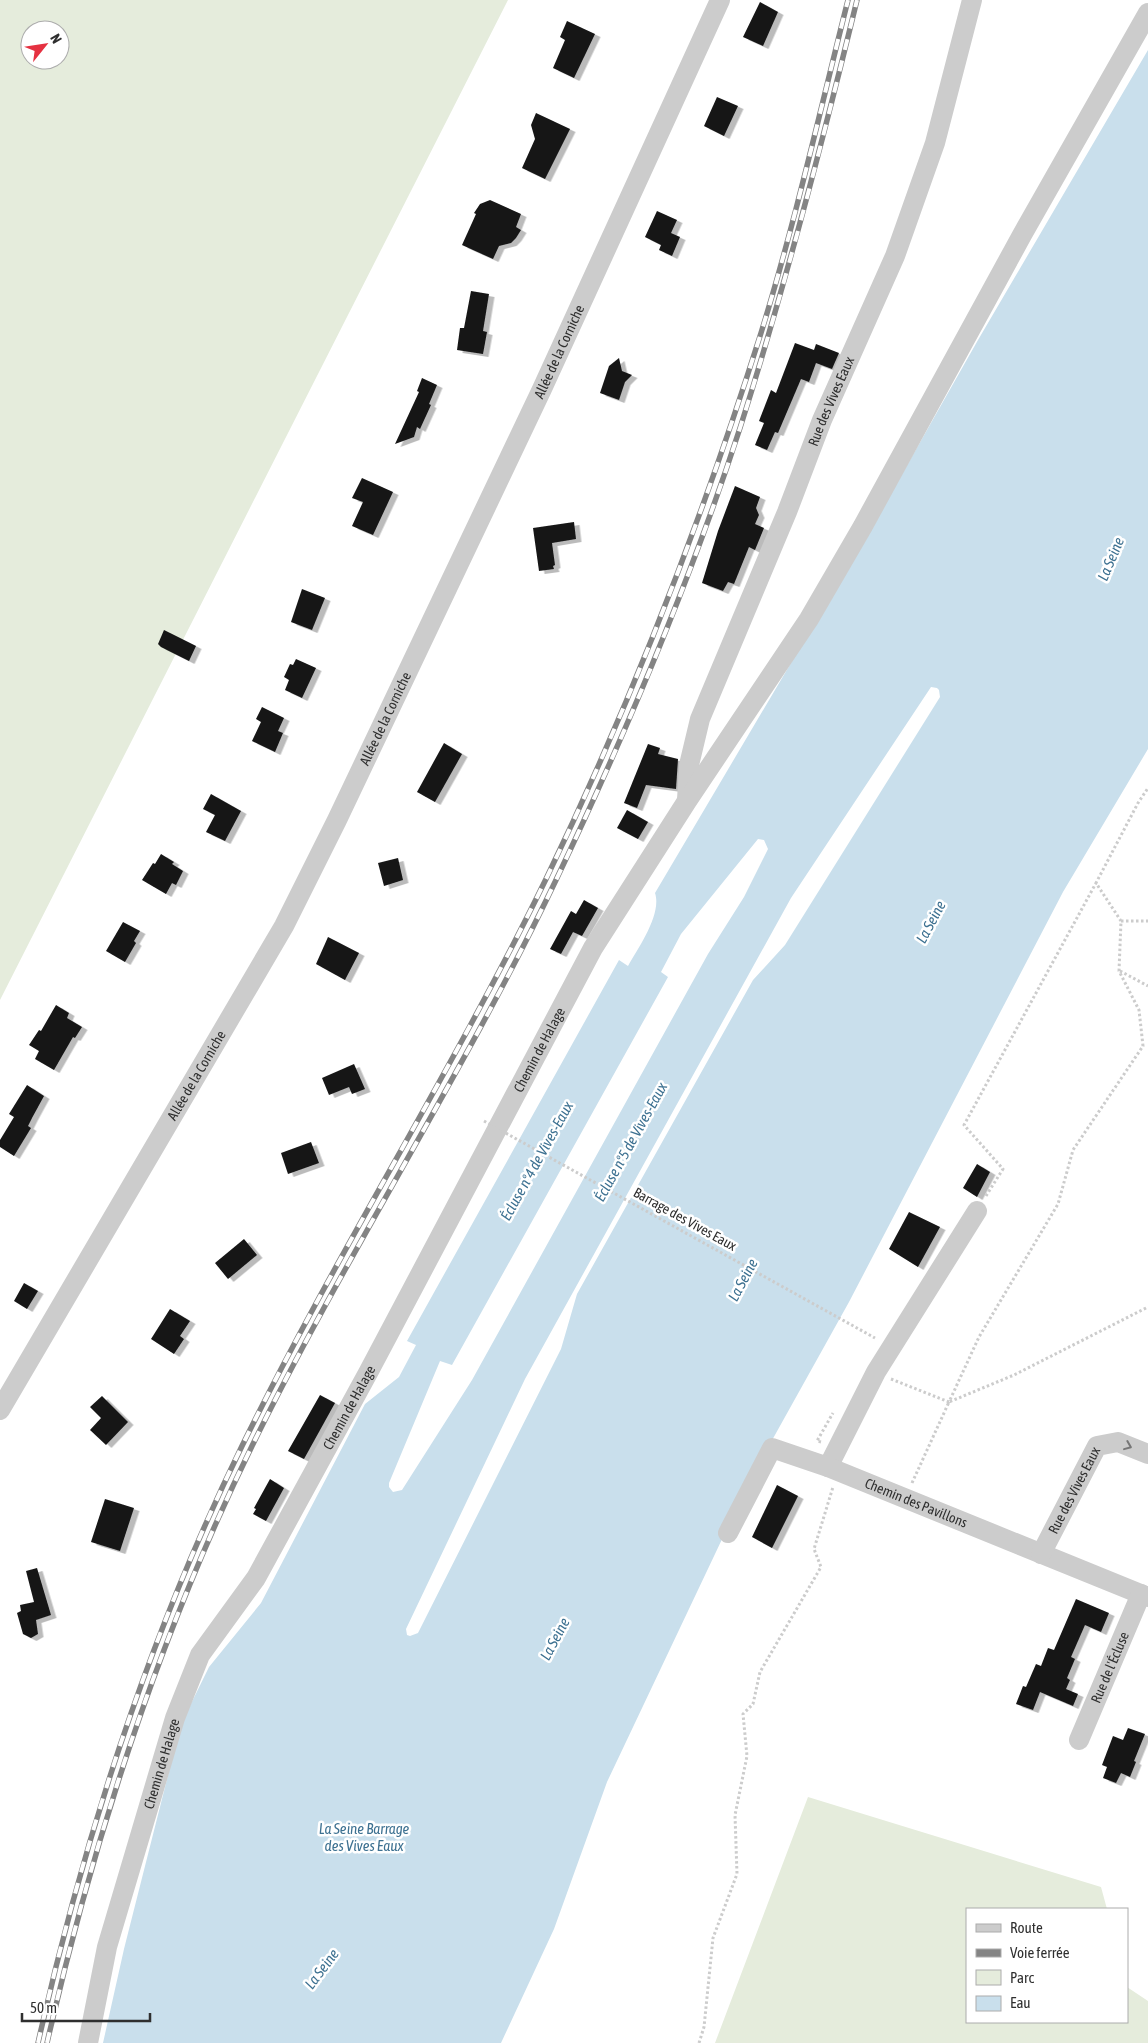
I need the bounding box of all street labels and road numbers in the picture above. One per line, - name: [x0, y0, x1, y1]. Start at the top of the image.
- street label: Allée de la Corniche: [531, 302, 587, 401]
- street label: Rue des Vives Eaux: [805, 354, 857, 448]
- street label: Allée de la Corniche: [356, 669, 414, 768]
- street label: Chemin de Halage: [510, 1005, 568, 1095]
- street label: Allée de la Corniche: [164, 1028, 229, 1123]
- street label: Barrage des Vives Eaux: [631, 1184, 740, 1254]
- street label: Chemin de Halage: [320, 1363, 378, 1452]
- street label: Rue des Vives Eaux: [1045, 1444, 1103, 1536]
- street label: Chemin des Pavillons: [863, 1475, 970, 1531]
- street label: Rue de l'Écluse: [1088, 1629, 1132, 1705]
- street label: Chemin de Halage: [140, 1717, 182, 1811]

